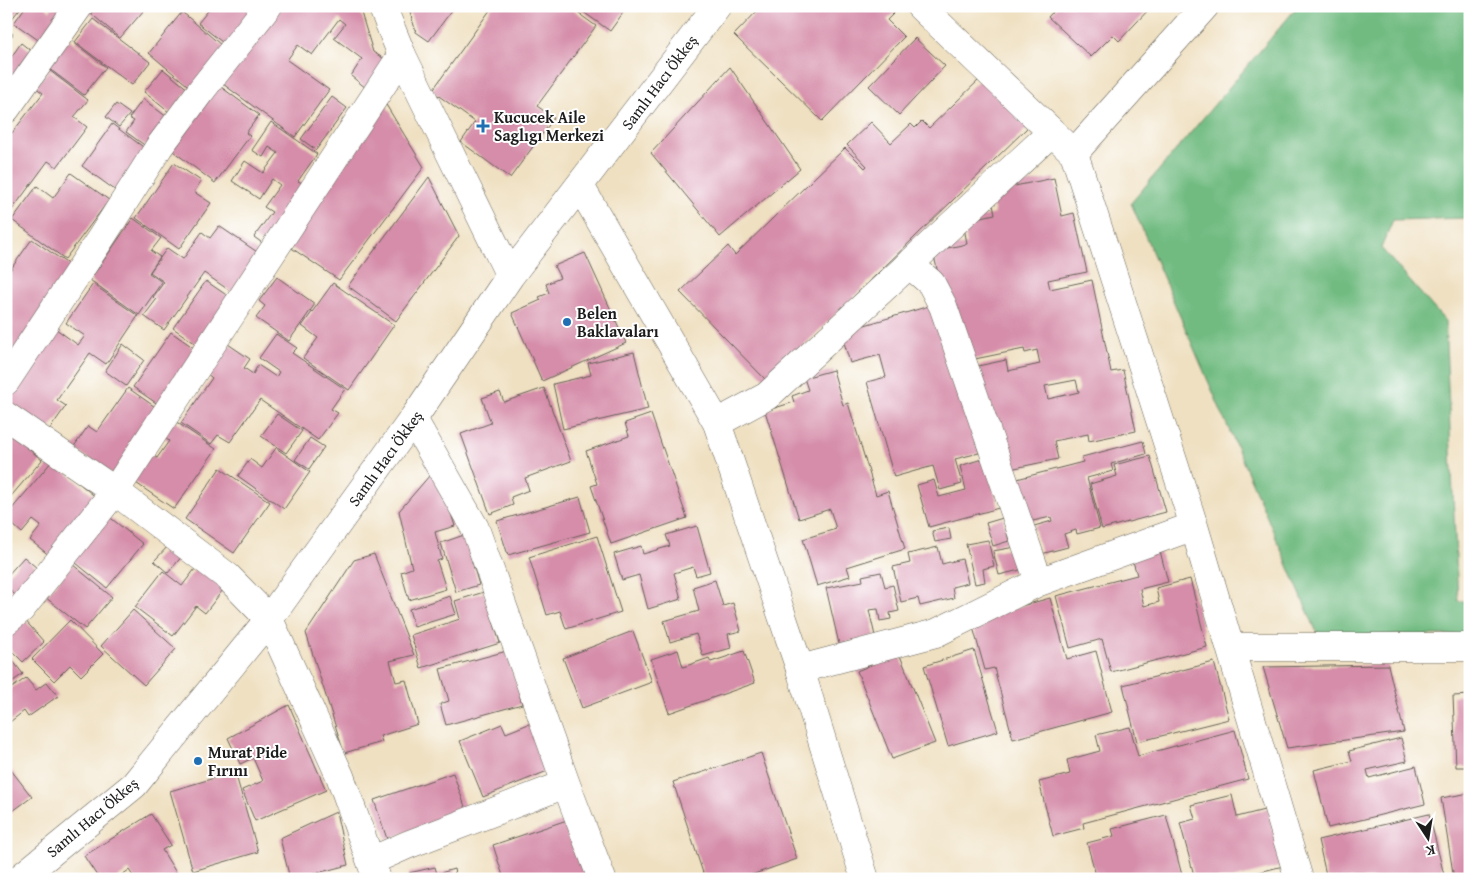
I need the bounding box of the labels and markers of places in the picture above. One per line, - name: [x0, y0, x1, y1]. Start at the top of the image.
- place label: Kucucek Aile Saglıgı Merkezi: [494, 105, 604, 147]
- marker: Kucucek Aile Saglıgı Merkezi: [476, 119, 490, 133]
- place label: Belen Baklavaları: [577, 301, 659, 343]
- marker: Belen Baklavaları: [561, 316, 573, 328]
- place label: Murat Pide Fırını: [208, 740, 287, 782]
- marker: Murat Pide Fırını: [192, 755, 204, 767]

